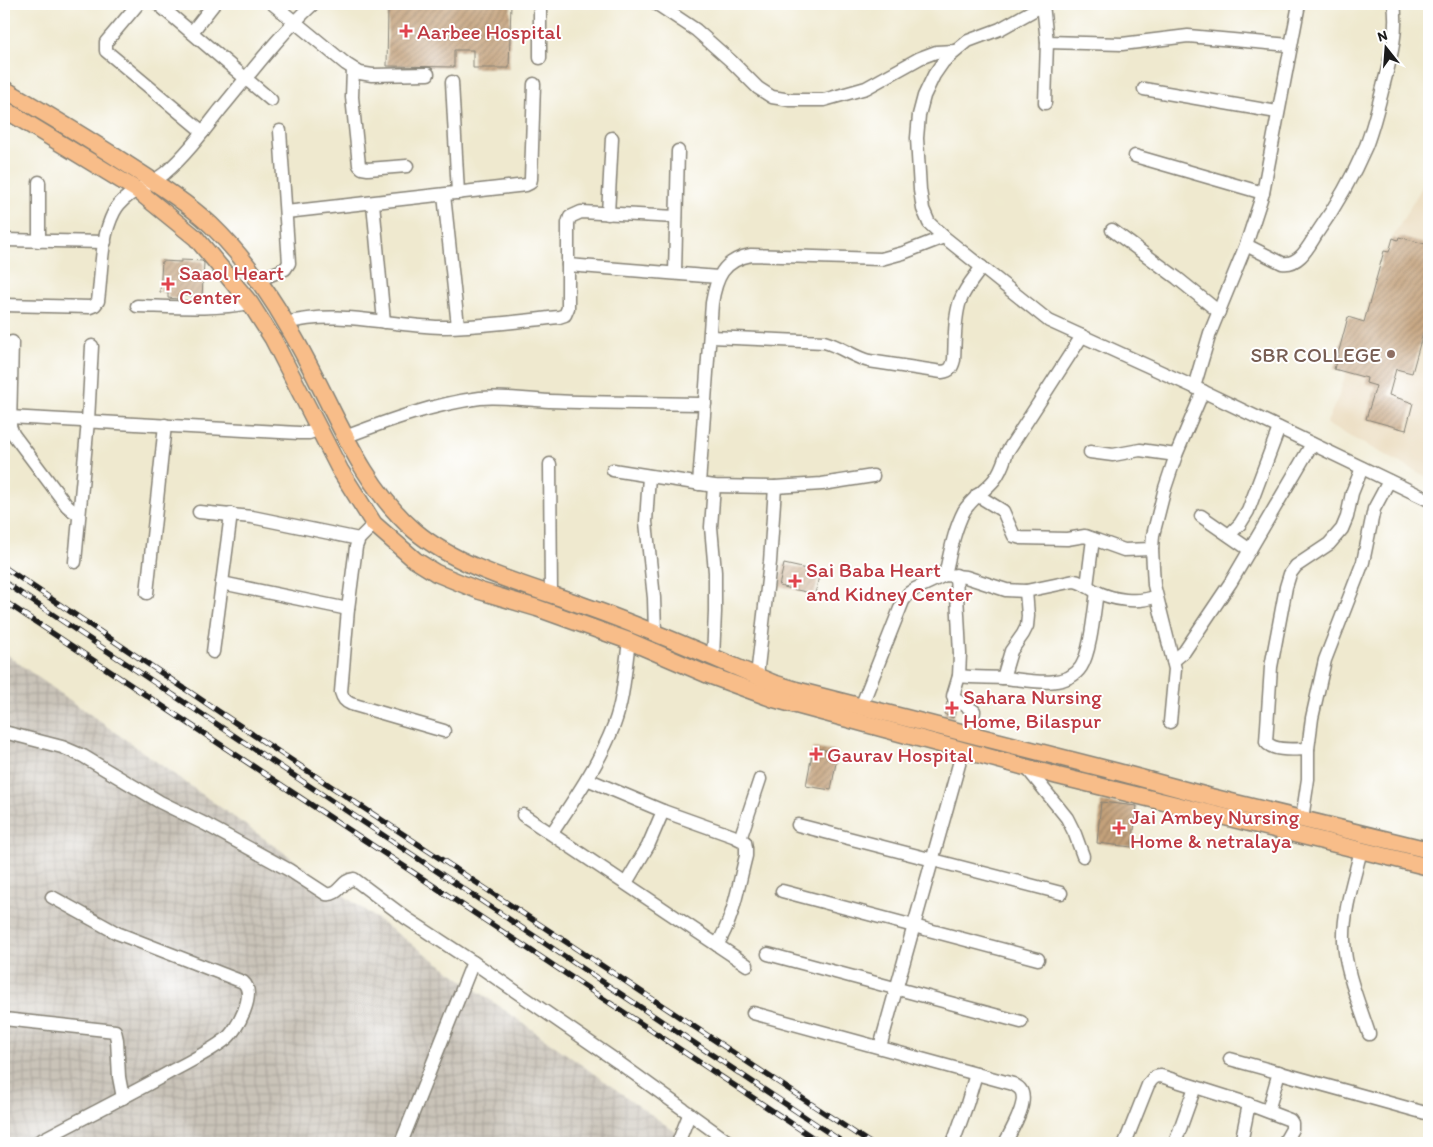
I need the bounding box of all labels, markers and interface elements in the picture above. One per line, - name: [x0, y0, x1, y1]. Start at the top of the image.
- place label: Aarbee Hospital: [417, 19, 561, 44]
- north arrow: [1360, 22, 1410, 72]
- marker: Aarbee Hospital: [399, 24, 413, 38]
- text: N: [1375, 27, 1389, 46]
- place label: Saaol Heart Center: [179, 260, 284, 309]
- marker: Saaol Heart Center: [161, 277, 175, 291]
- place label: SBR COLLEGE: [1250, 342, 1381, 367]
- marker: SBR COLLEGE: [1385, 348, 1397, 360]
- place label: Sai Baba Heart and Kidney Center: [806, 557, 973, 606]
- marker: Sai Baba Heart and Kidney Center: [788, 574, 802, 588]
- place label: Sahara Nursing Home, Bilaspur: [963, 684, 1102, 733]
- marker: Sahara Nursing Home, Bilaspur: [945, 701, 959, 715]
- place label: Gaurav Hospital: [827, 742, 974, 767]
- marker: Gaurav Hospital: [809, 747, 823, 761]
- place label: Jai Ambey Nursing Home & netralaya: [1130, 804, 1299, 853]
- marker: Jai Ambey Nursing Home & netralaya: [1112, 821, 1126, 835]

